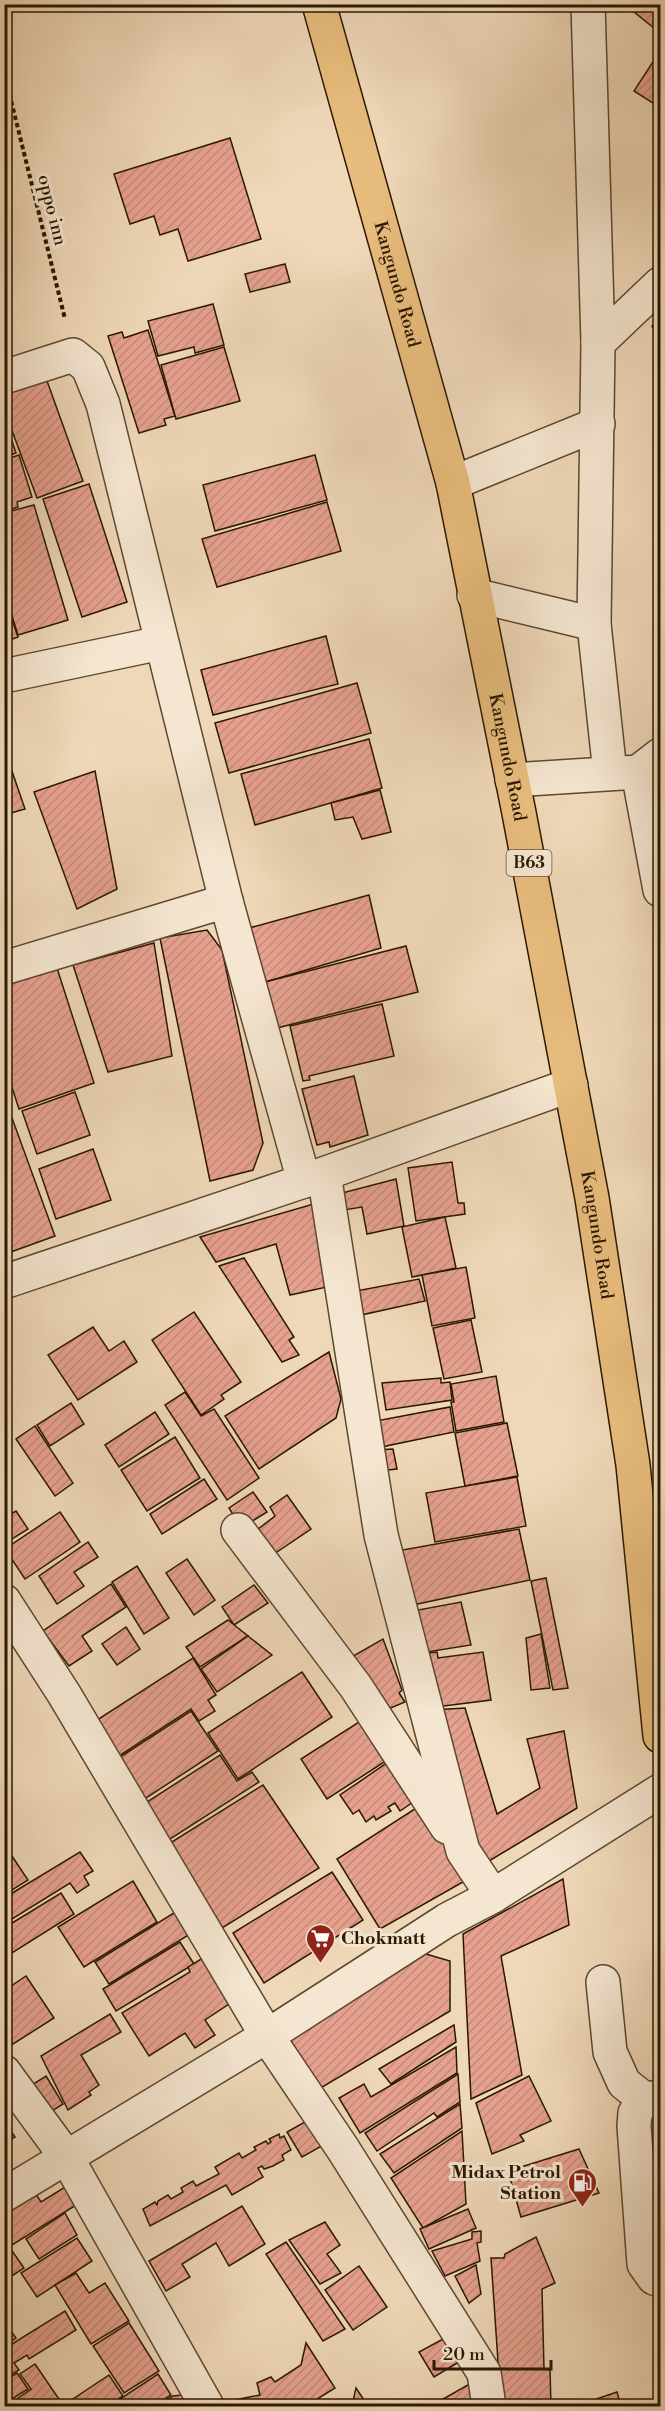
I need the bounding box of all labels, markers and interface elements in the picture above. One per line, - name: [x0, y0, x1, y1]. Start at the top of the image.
- street label: oppo inn: [32, 172, 72, 248]
- street label: Kangundo Road: [369, 219, 426, 351]
- street label: Kangundo Road: [484, 691, 532, 824]
- road number: B63: [506, 850, 552, 876]
- street label: Kangundo Road: [576, 1169, 619, 1301]
- supermarket icon: Chokmatt: [304, 1922, 336, 1964]
- place label: Chokmatt: [341, 1927, 426, 1950]
- place label: Midax Petrol Station: [451, 2161, 561, 2205]
- fuel station icon: Midax Petrol Station: [566, 2166, 598, 2208]
- scale bar: [434, 2333, 551, 2371]
- text: 20 m: [443, 2343, 485, 2366]

